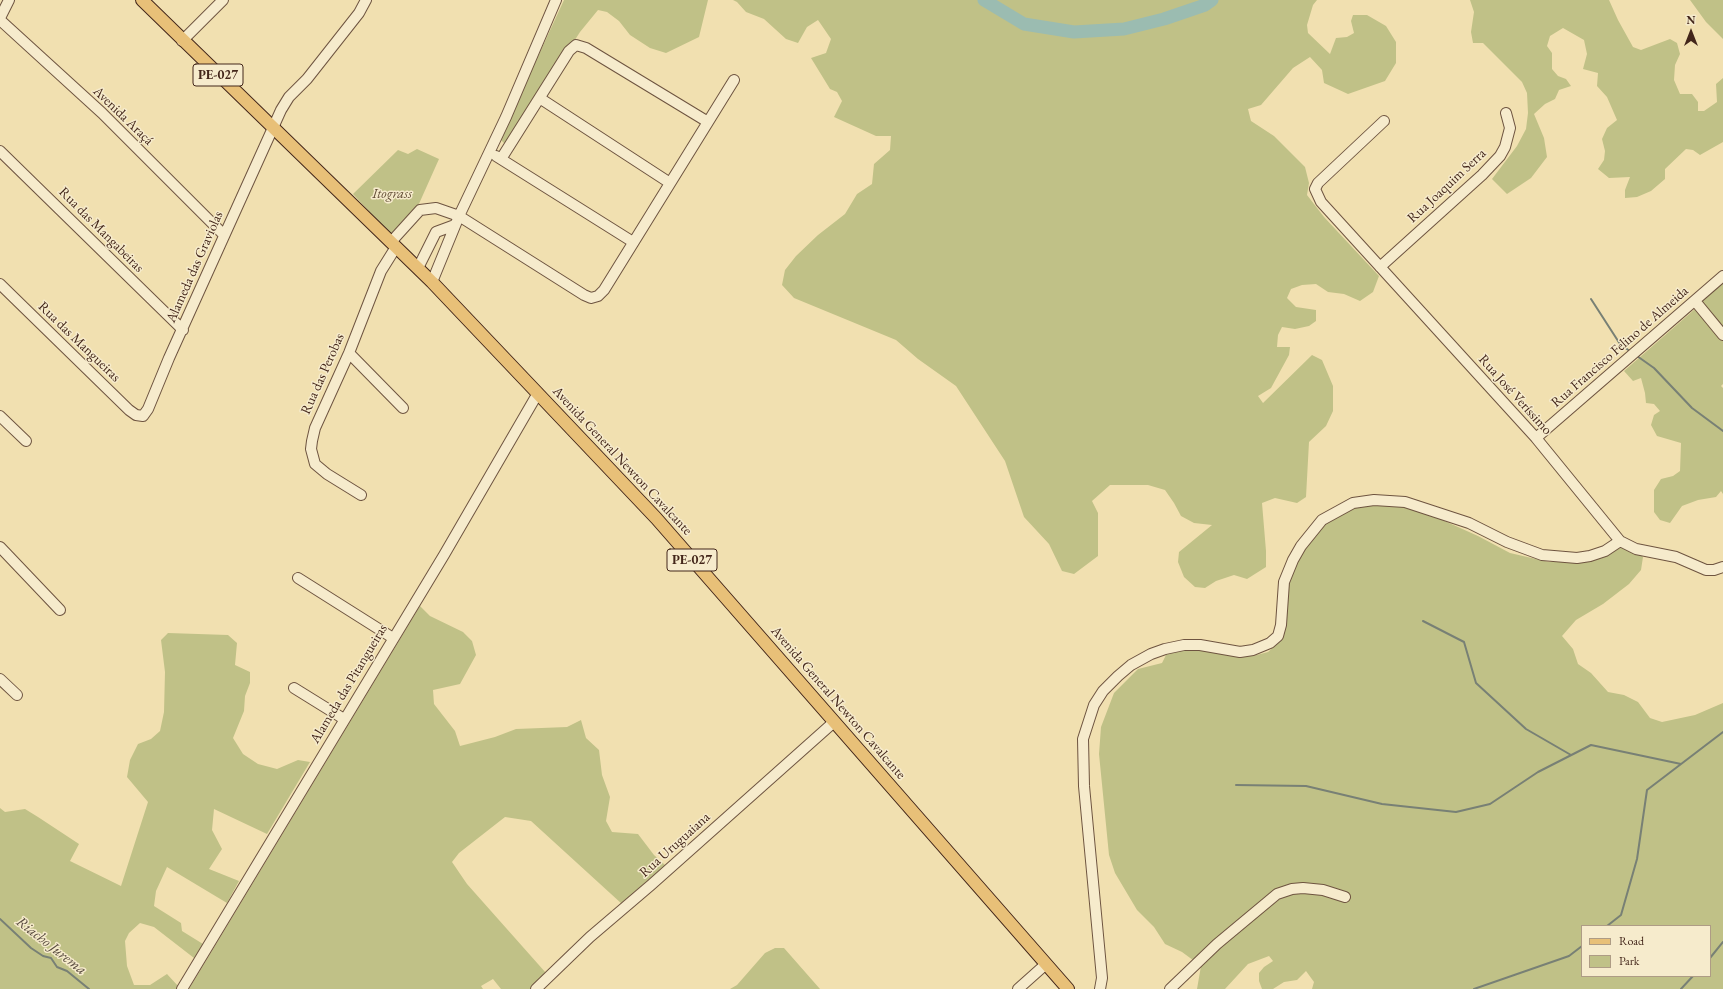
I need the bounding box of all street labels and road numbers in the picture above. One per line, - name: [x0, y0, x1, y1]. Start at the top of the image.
- road number: PE-027: [193, 64, 243, 86]
- street label: Avenida Araçá: [89, 83, 157, 149]
- street label: Rua Joaquim Serra: [1404, 145, 1490, 227]
- street label: Rua das Mangabeiras: [55, 184, 147, 276]
- street label: Alameda das Graviolas: [163, 209, 227, 325]
- street label: Rua Francisco Felino de Almeida: [1548, 283, 1692, 411]
- street label: Rua das Mangueiras: [34, 298, 124, 386]
- street label: Rua das Perobas: [298, 331, 348, 417]
- street label: Rua José Veríssimo: [1475, 351, 1555, 439]
- street label: Avenida General Newton Cavalcante: [549, 383, 695, 539]
- road number: PE-027: [667, 549, 717, 571]
- street label: Alameda das Pitangueiras: [307, 621, 391, 747]
- street label: Avenida General Newton Cavalcante: [767, 623, 909, 783]
- street label: Rua Uruguaiana: [636, 809, 714, 881]

